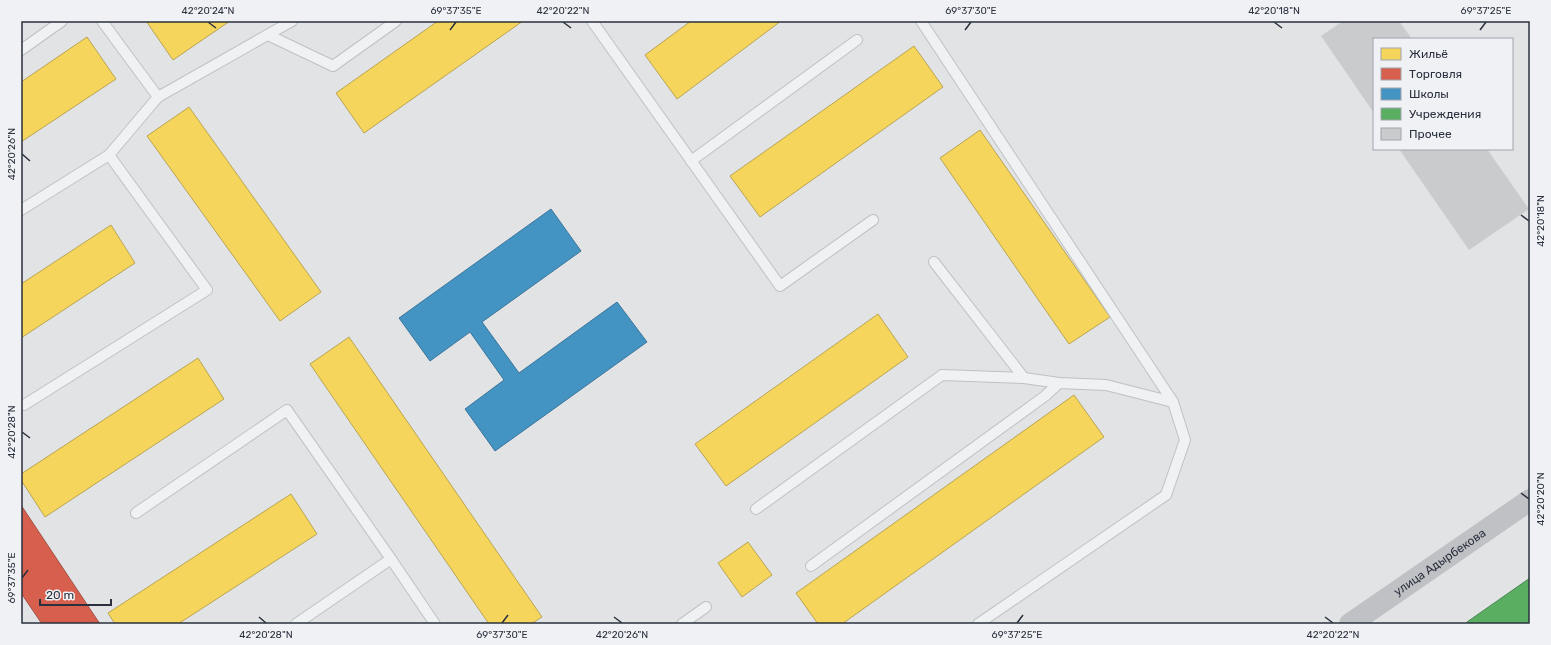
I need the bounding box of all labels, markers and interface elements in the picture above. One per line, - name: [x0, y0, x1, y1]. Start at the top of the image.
- text: 42°20'24"N: [182, 5, 234, 17]
- text: 69°37'35"E: [431, 5, 481, 17]
- text: 42°20'22"N: [537, 5, 589, 17]
- text: 69°37'30"E: [945, 5, 997, 17]
- text: 42°20'18"N: [1248, 5, 1300, 17]
- text: 69°37'25"E: [1461, 5, 1511, 17]
- legend: [1373, 38, 1513, 150]
- text: Жильё: [1409, 47, 1448, 61]
- text: Торговля: [1409, 67, 1462, 81]
- text: Школы: [1409, 87, 1449, 101]
- text: Учреждения: [1409, 107, 1481, 121]
- text: Прочее: [1409, 127, 1452, 141]
- text: 42°20'26"N: [6, 128, 18, 180]
- text: 42°20'18"N: [1535, 195, 1547, 247]
- text: 42°20'28"N: [6, 405, 18, 459]
- text: 42°20'20"N: [1535, 472, 1547, 526]
- street label: улица Адырбекова: [1391, 526, 1488, 599]
- text: 69°37'35"E: [6, 553, 18, 603]
- scale bar: [40, 581, 111, 607]
- text: 20 m: [46, 588, 74, 602]
- text: 42°20'28"N: [239, 629, 293, 641]
- text: 69°37'30"E: [476, 629, 528, 641]
- text: 42°20'26"N: [596, 629, 648, 641]
- text: 69°37'25"E: [992, 629, 1042, 641]
- text: 42°20'22"N: [1307, 629, 1359, 641]

